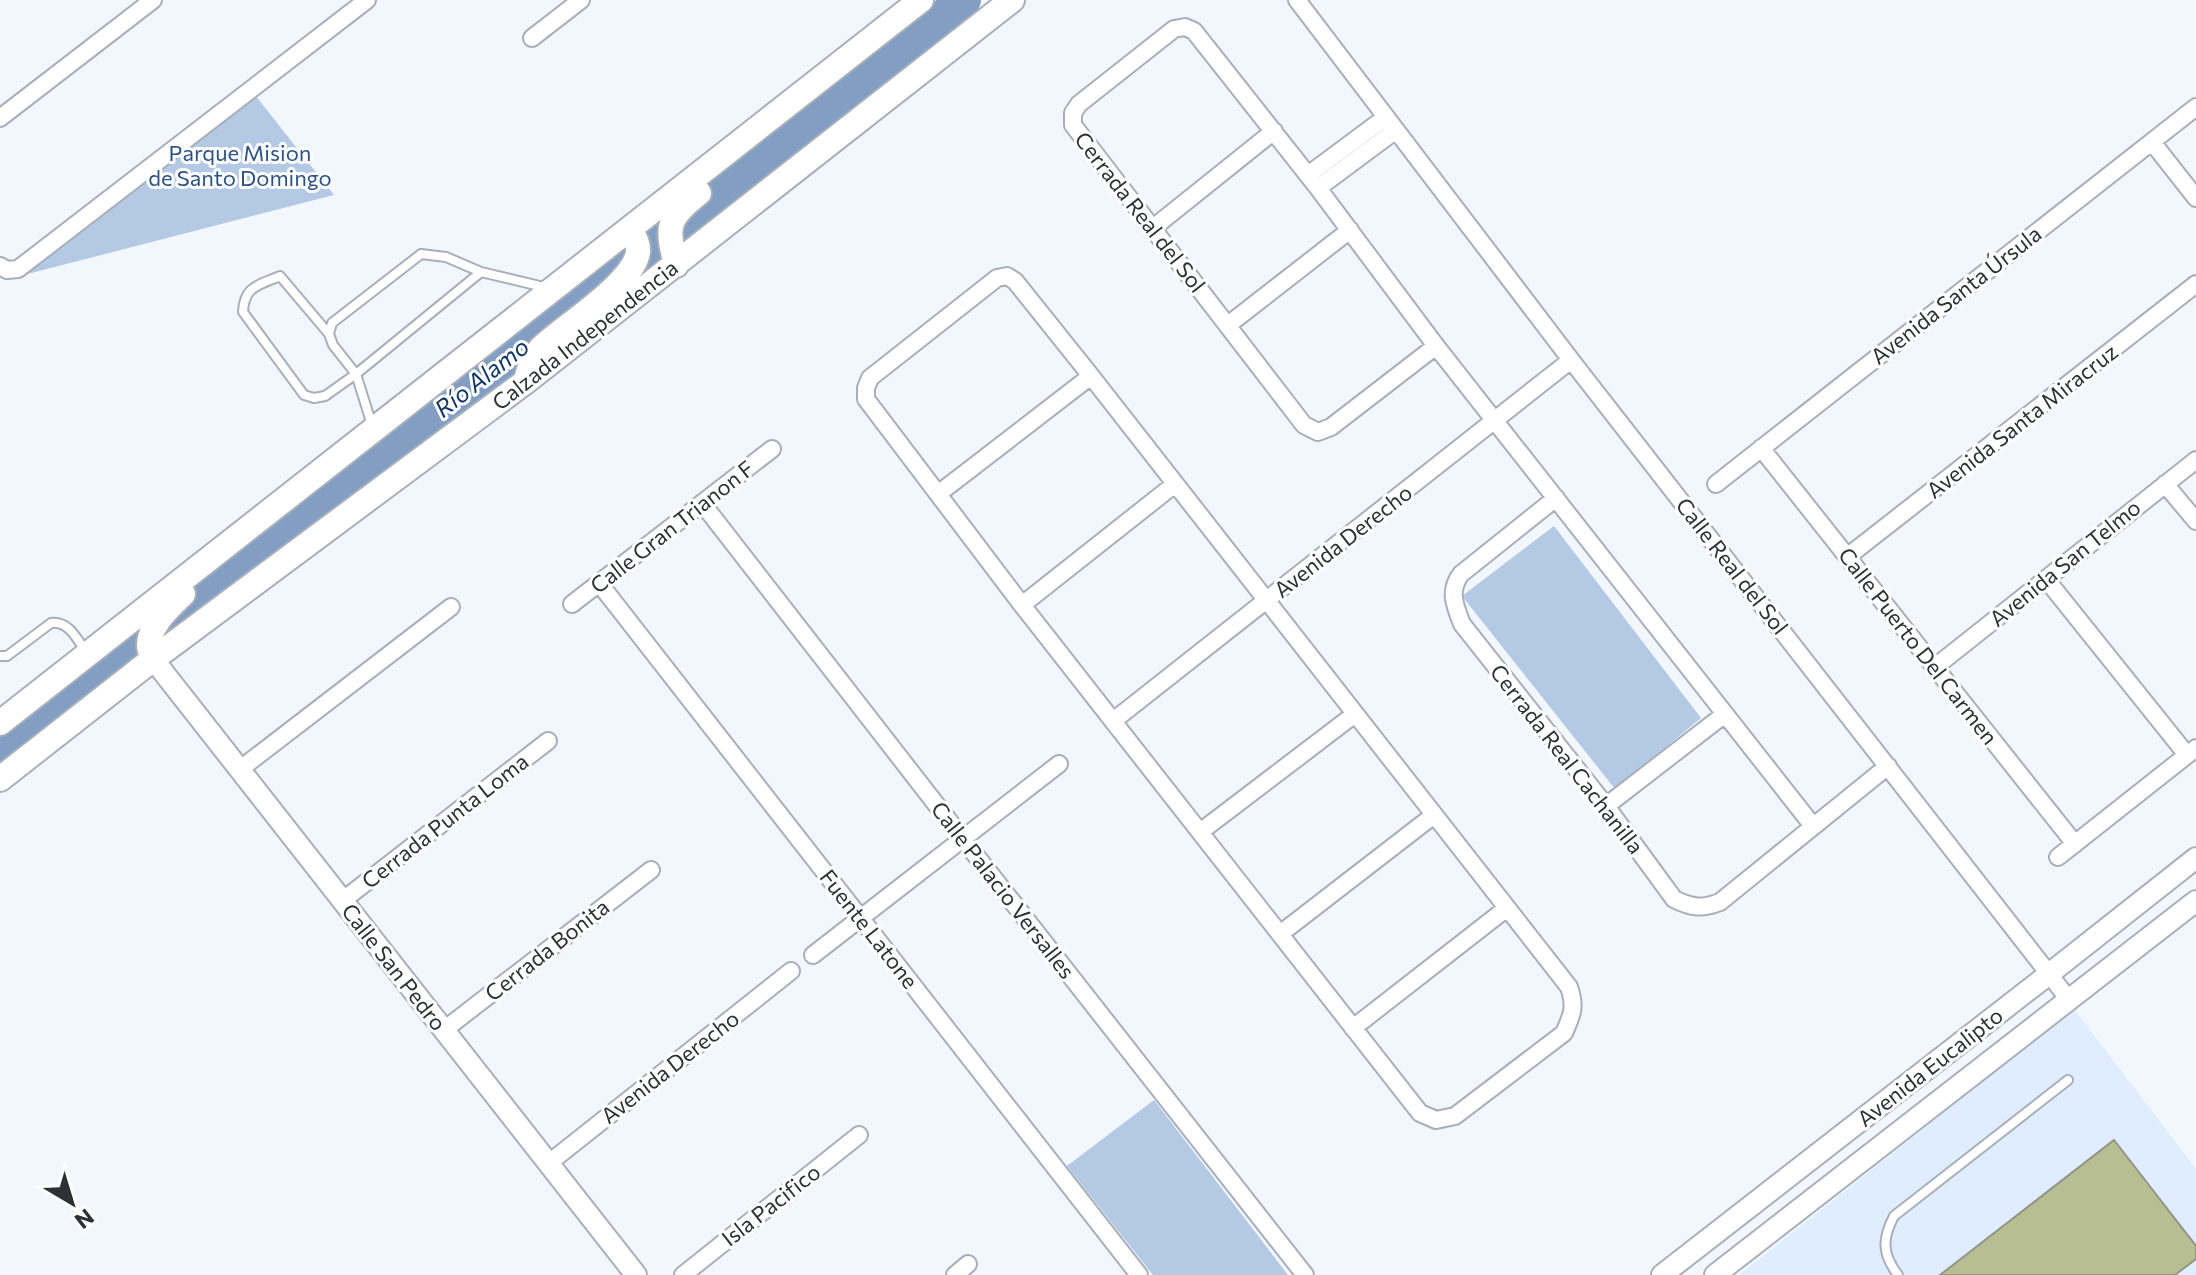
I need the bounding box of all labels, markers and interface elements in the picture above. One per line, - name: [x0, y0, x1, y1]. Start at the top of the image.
- street label: Cerrada Real del Sol: [1069, 126, 1212, 297]
- park label: Parque Mision de Santo Domingo: [148, 139, 332, 191]
- street label: Avenida Santa Úrsula: [1865, 220, 2046, 370]
- street label: Calzada Independencia: [486, 254, 683, 416]
- water label: Río Alamo: [428, 331, 534, 423]
- street label: Avenida Santa Miracruz: [1921, 338, 2123, 504]
- street label: Calle Gran Trianon F: [585, 454, 759, 599]
- street label: Avenida Derecho: [1268, 478, 1417, 603]
- street label: Calle Real del Sol: [1671, 492, 1794, 640]
- street label: Avenida San Telmo: [1984, 493, 2146, 632]
- street label: Calle Puerto Del Carmen: [1833, 542, 2004, 750]
- street label: Cerrada Real Cachanilla: [1485, 658, 1650, 859]
- street label: Cerrada Punta Loma: [356, 747, 533, 894]
- street label: Calle Palacio Versalles: [926, 796, 1081, 984]
- street label: Fuente Latone: [814, 864, 924, 994]
- street label: Cerrada Bonita: [479, 893, 614, 1006]
- street label: Calle San Pedro: [336, 898, 452, 1036]
- street label: Avenida Eucalipto: [1852, 1001, 2008, 1132]
- street label: Avenida Derecho: [595, 1004, 744, 1129]
- street label: Isla Pacifico: [716, 1158, 825, 1251]
- north arrow: [32, 1163, 112, 1243]
- text: N: [70, 1203, 99, 1235]

